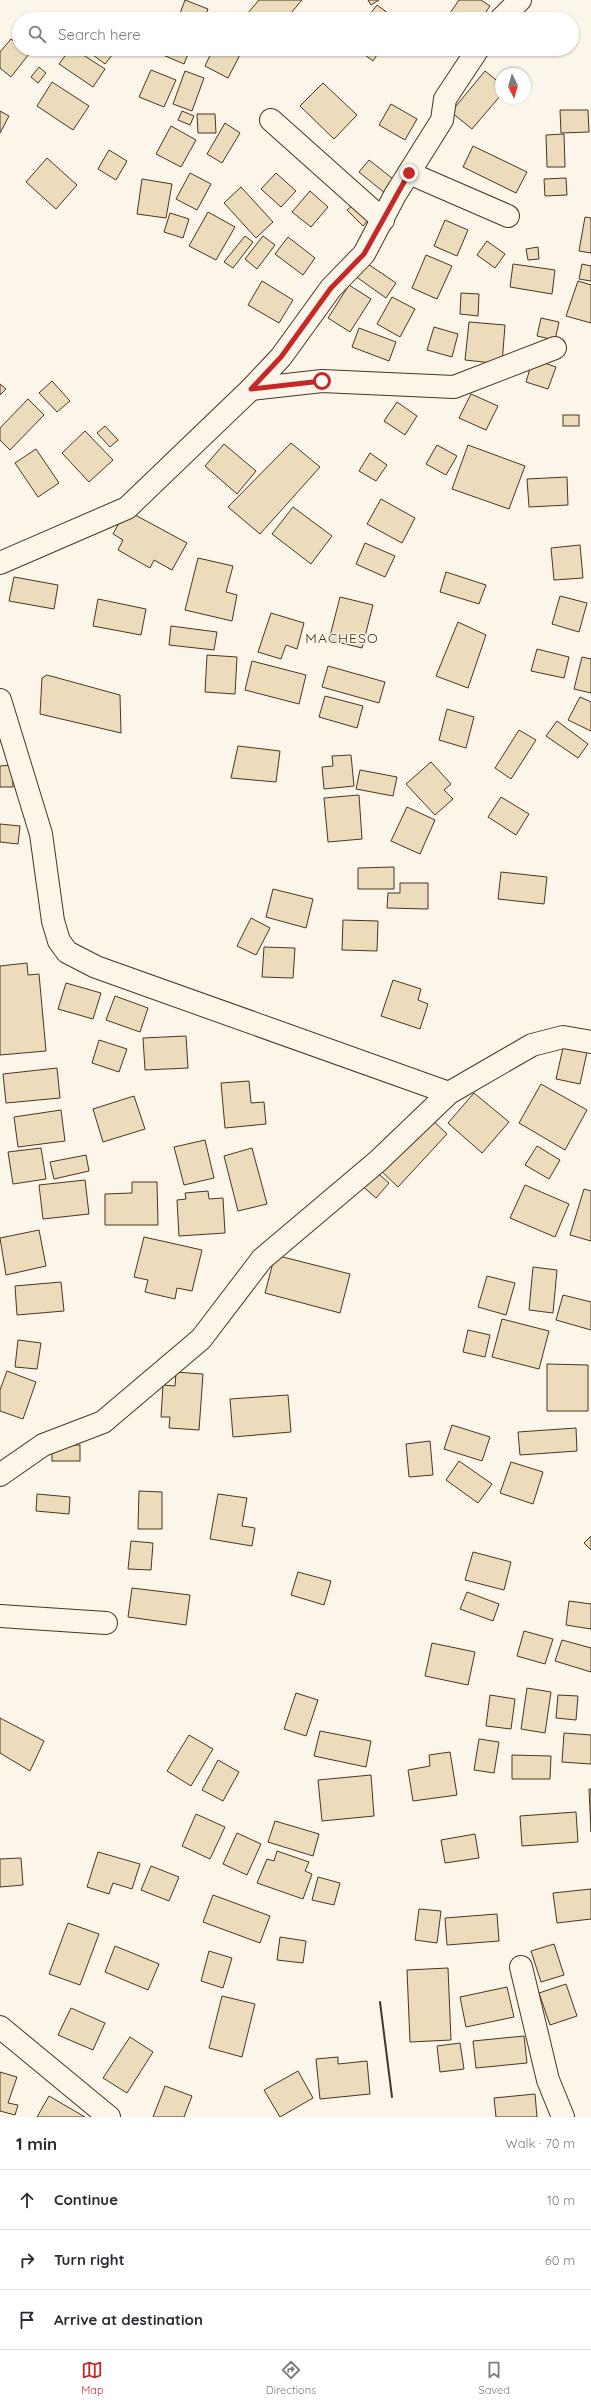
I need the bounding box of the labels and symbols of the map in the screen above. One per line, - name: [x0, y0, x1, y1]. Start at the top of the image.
- north arrow: [495, 68, 531, 104]
- route end: [400, 164, 418, 182]
- route start: [313, 372, 331, 390]
- district label: MACHESO: [305, 629, 379, 647]

